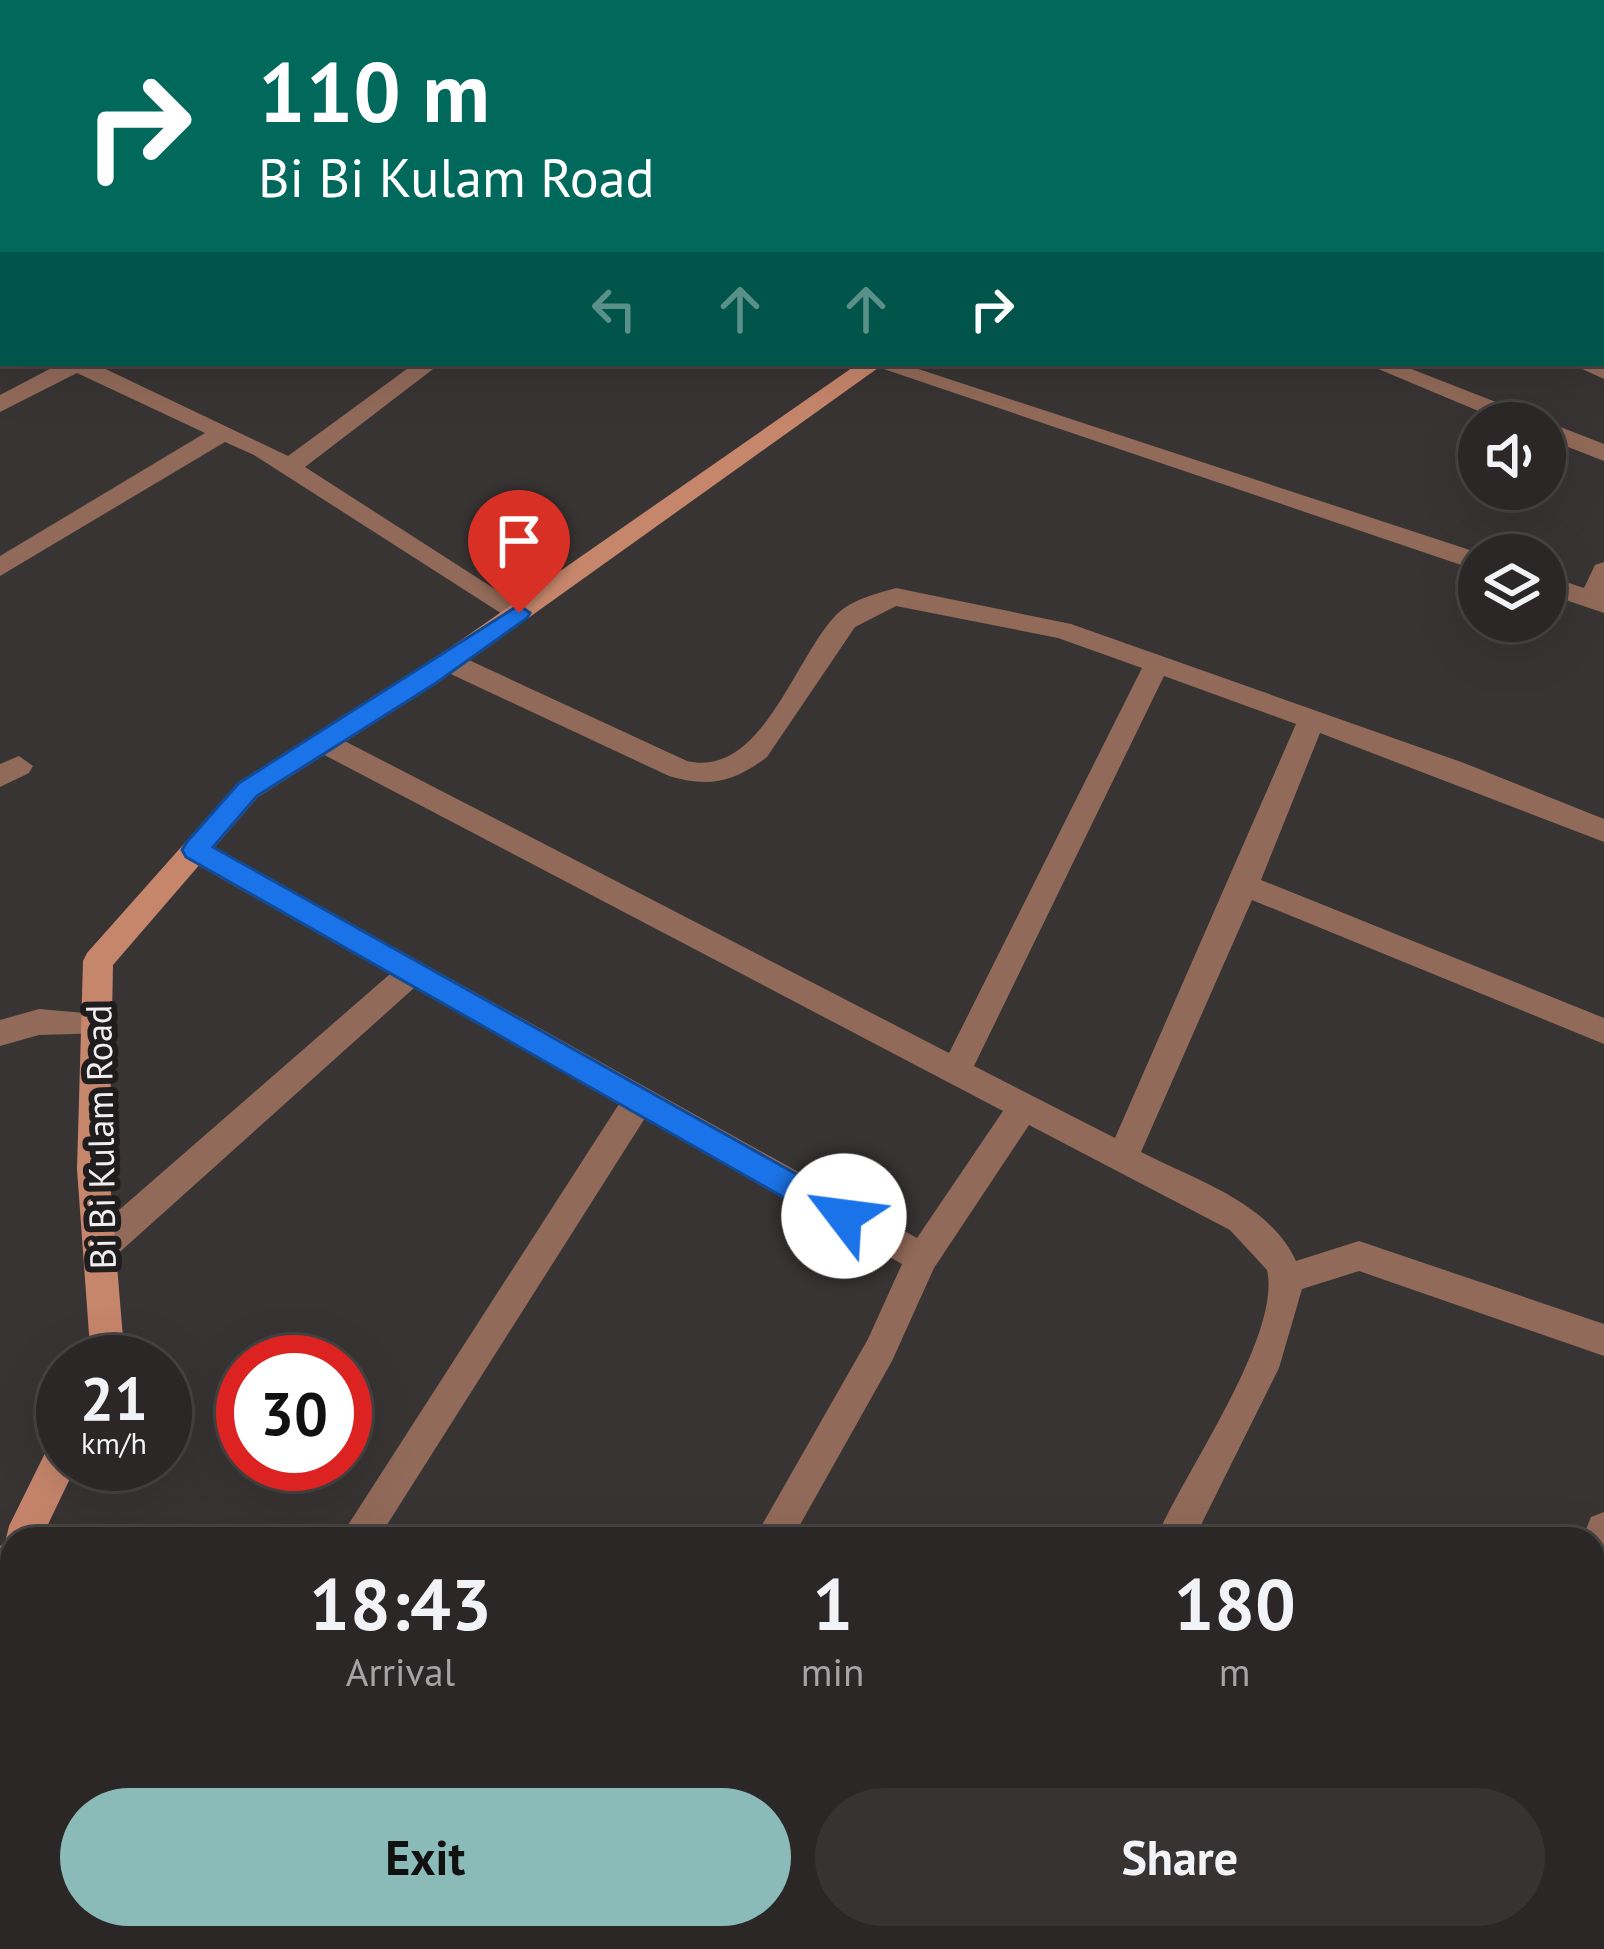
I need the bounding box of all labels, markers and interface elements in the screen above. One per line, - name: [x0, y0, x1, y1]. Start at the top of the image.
- text: 110 m: [258, 36, 490, 145]
- icon: right: [60, 48, 216, 204]
- text: Bi Bi Kulam Road: [258, 142, 655, 212]
- icon: left: [581, 276, 647, 342]
- icon: ahead: [707, 276, 773, 342]
- icon: ahead: [833, 276, 899, 342]
- icon: right: [959, 276, 1025, 342]
- map controls: [1458, 402, 1566, 642]
- button: sound: [1458, 402, 1566, 510]
- pin: [468, 490, 570, 613]
- icon: arrive: [486, 508, 552, 574]
- button: layers: [1458, 534, 1566, 642]
- street label: Bi Bi Kulam Road: [74, 1004, 126, 1270]
- position arrow: [781, 1153, 907, 1279]
- speed limit sign: 30: [216, 1335, 372, 1491]
- text: 21: [80, 1359, 148, 1437]
- text: km/h: [81, 1423, 147, 1462]
- text: 18:43: [309, 1557, 492, 1650]
- text: 1: [812, 1557, 853, 1650]
- text: 180: [1173, 1557, 1296, 1650]
- text: Arrival: [346, 1646, 455, 1697]
- text: min: [801, 1646, 864, 1697]
- text: m: [1219, 1646, 1250, 1697]
- button: Exit: [60, 1788, 791, 1926]
- button: Share: [815, 1788, 1545, 1926]

